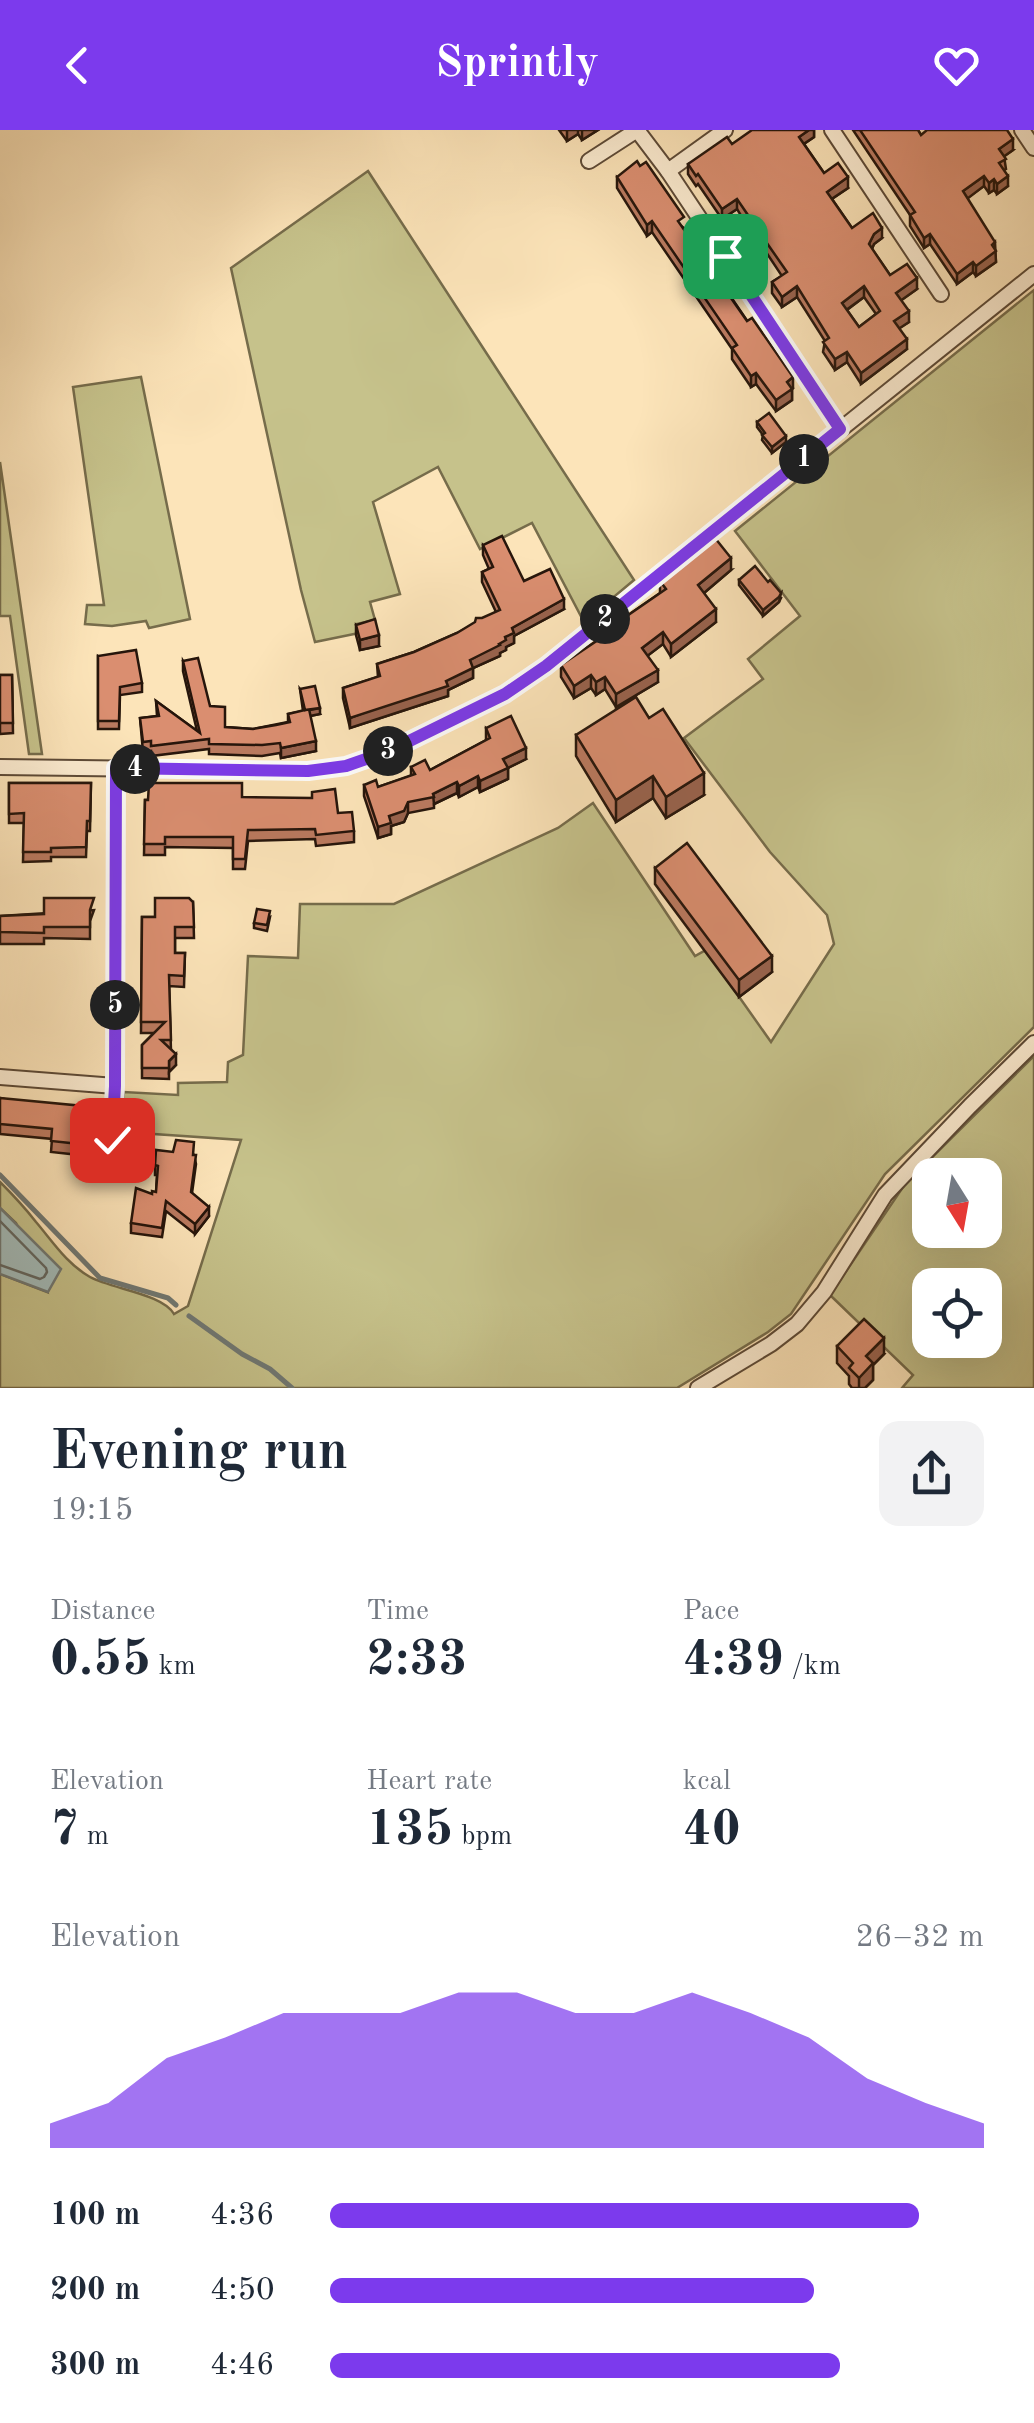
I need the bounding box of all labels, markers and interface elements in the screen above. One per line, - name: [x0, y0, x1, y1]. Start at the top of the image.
- icon: back: [50, 38, 105, 93]
- icon: heart: [929, 38, 984, 93]
- text: Sprintly: [435, 42, 599, 87]
- pin: [683, 214, 768, 299]
- icon: arrive: [698, 229, 753, 284]
- pin: 1: [779, 434, 829, 484]
- text: 1: [796, 445, 812, 473]
- pin: 2: [580, 594, 630, 644]
- text: 2: [597, 605, 613, 633]
- pin: 3: [363, 726, 413, 776]
- text: 3: [380, 737, 396, 765]
- pin: 4: [110, 744, 160, 794]
- text: 4: [127, 755, 143, 783]
- pin: 5: [90, 980, 140, 1030]
- text: 5: [107, 991, 123, 1019]
- pin: [70, 1098, 155, 1183]
- icon: check: [85, 1113, 140, 1168]
- north arrow: [912, 1158, 1002, 1248]
- map controls: [912, 1158, 1002, 1358]
- button: locate: [912, 1268, 1002, 1358]
- button: share: [879, 1421, 984, 1526]
- text: Evening run: [50, 1426, 348, 1481]
- text: 19:15: [50, 1495, 133, 1527]
- text: Distance: [50, 1598, 155, 1626]
- text: Time: [366, 1598, 429, 1626]
- text: Pace: [683, 1598, 739, 1626]
- text: 0.55: [50, 1636, 151, 1686]
- text: 2:33: [366, 1636, 467, 1686]
- text: 4:39: [683, 1636, 784, 1686]
- text: km: [151, 1653, 196, 1681]
- text: /km: [784, 1653, 841, 1681]
- text: Elevation: [50, 1768, 164, 1796]
- text: Heart rate: [366, 1768, 492, 1796]
- text: kcal: [683, 1768, 731, 1796]
- text: 7: [50, 1806, 79, 1856]
- text: 135: [366, 1806, 453, 1856]
- text: 40: [683, 1806, 741, 1856]
- text: m: [79, 1823, 109, 1851]
- text: bpm: [453, 1823, 512, 1851]
- text: Elevation: [50, 1922, 180, 1954]
- text: 26–32 m: [856, 1922, 984, 1954]
- text: 100 m: [50, 2200, 140, 2232]
- text: 4:36: [210, 2200, 275, 2232]
- text: 200 m: [50, 2275, 140, 2307]
- text: 4:50: [210, 2275, 275, 2307]
- text: 300 m: [50, 2350, 140, 2382]
- text: 4:46: [210, 2350, 275, 2382]

